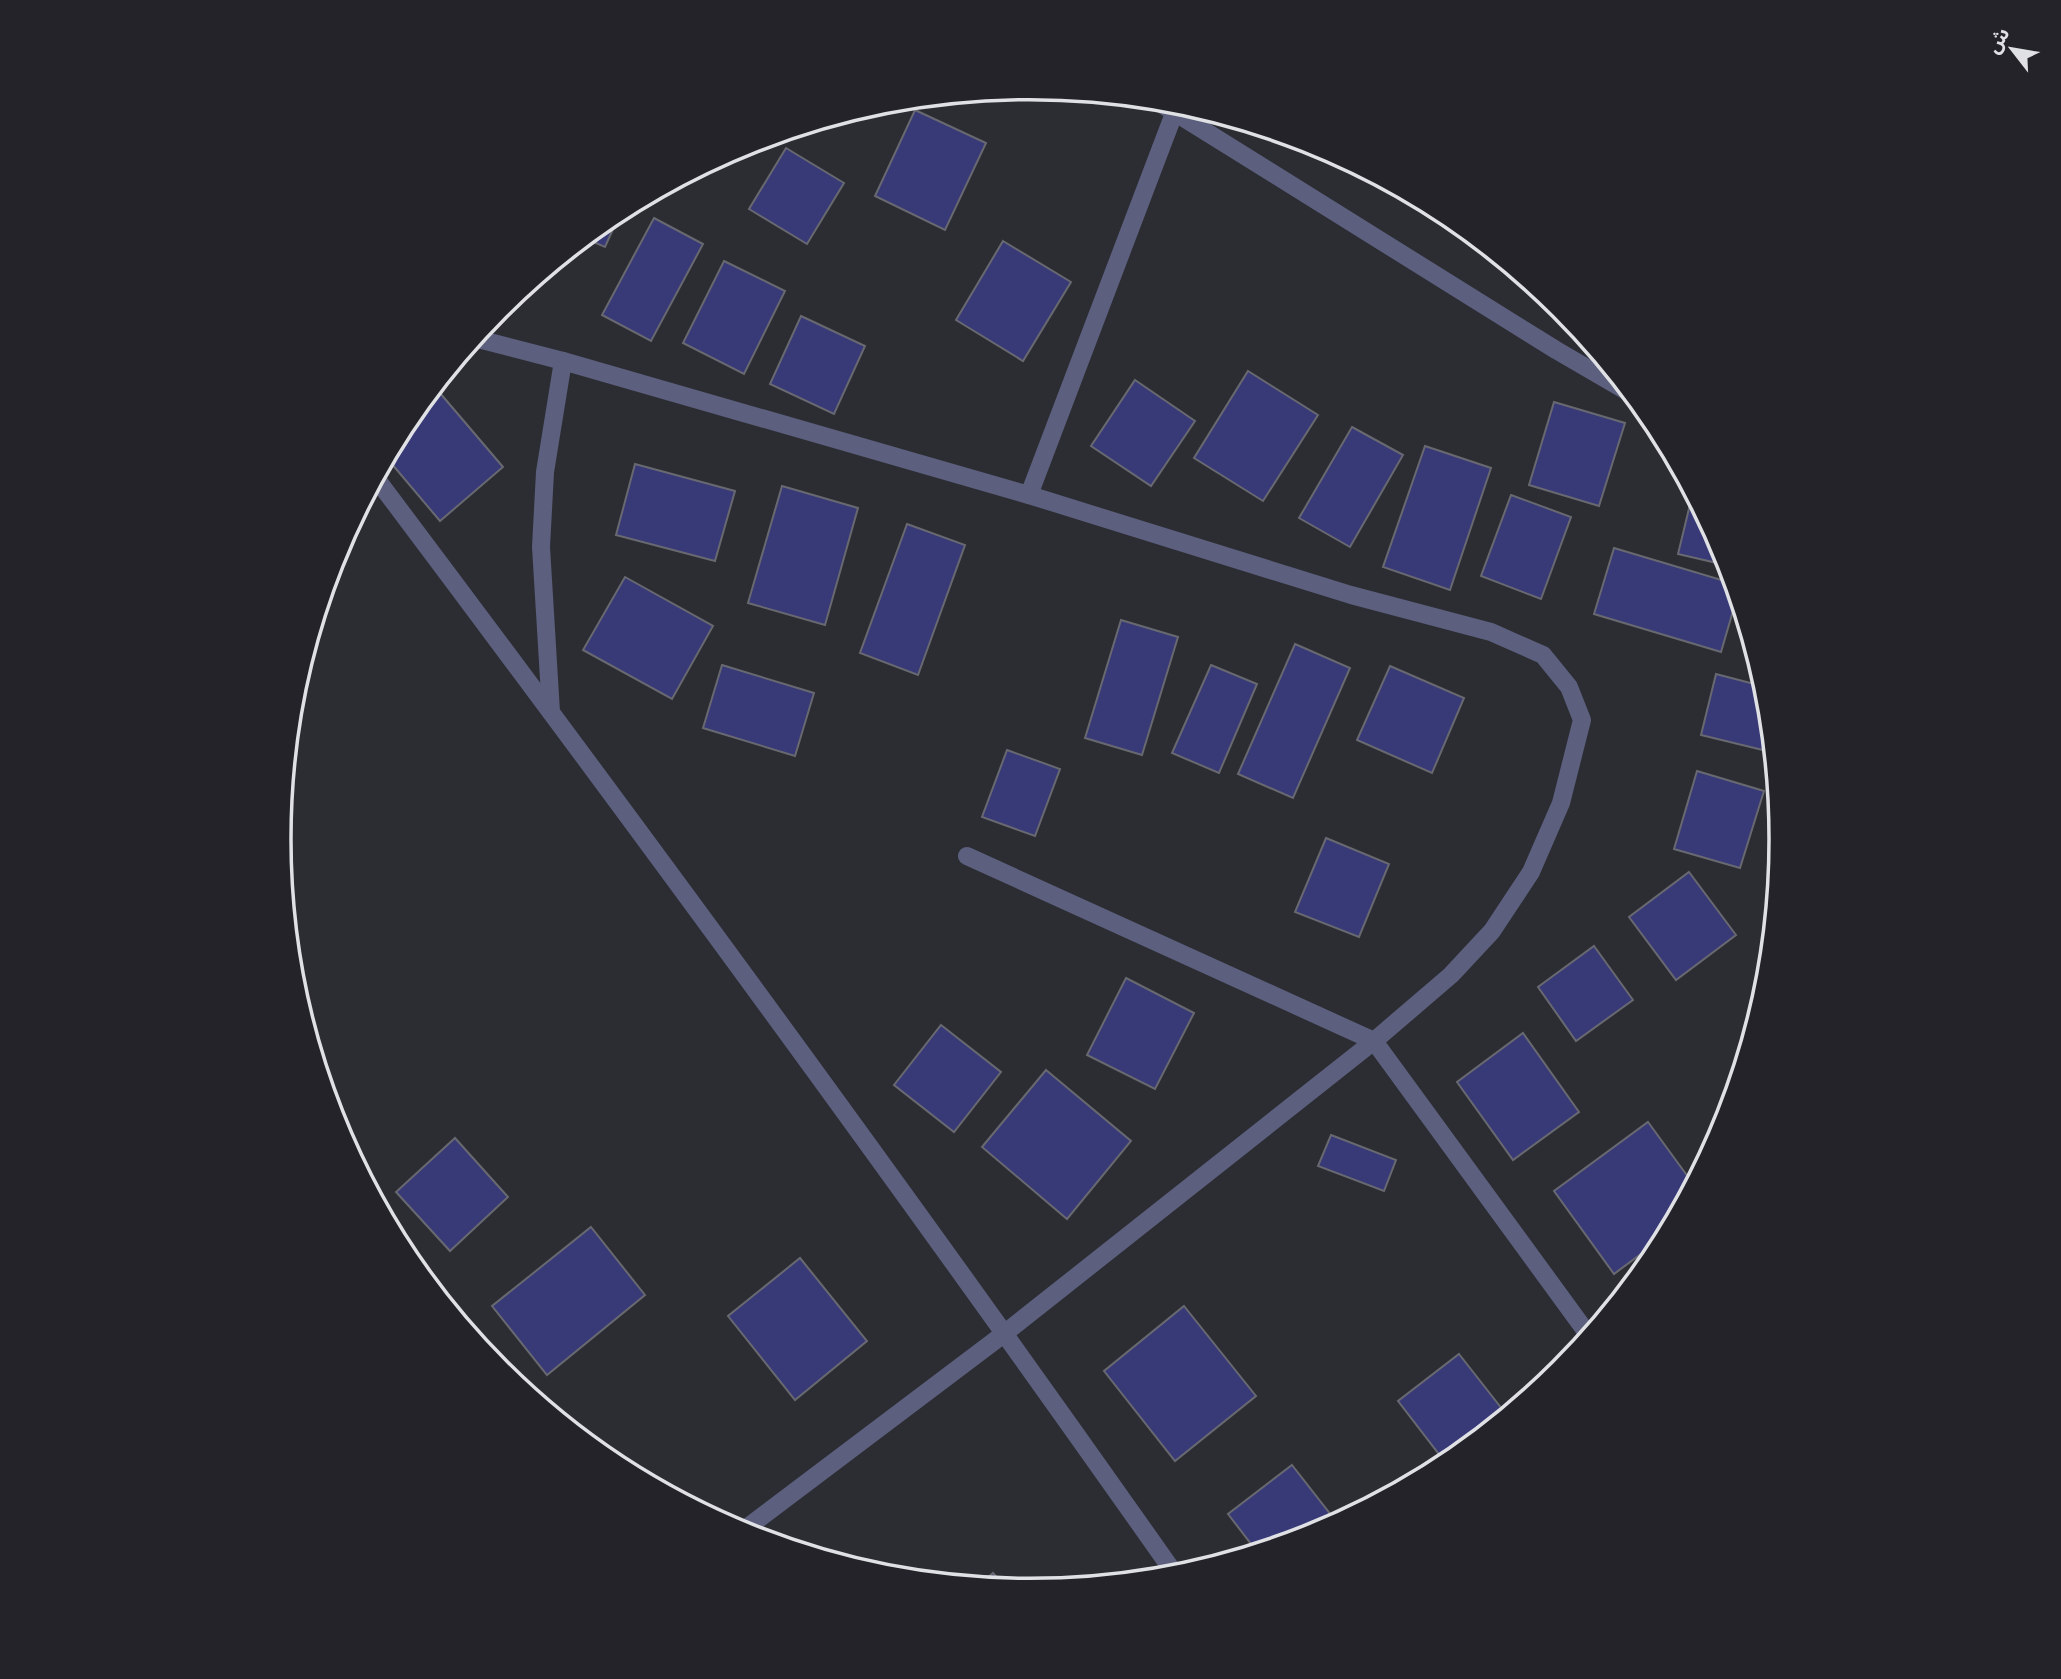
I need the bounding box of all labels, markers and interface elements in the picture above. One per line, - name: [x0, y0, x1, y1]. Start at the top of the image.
- north arrow: [1977, 14, 2047, 84]
- text: ش: [1980, 23, 2014, 58]

